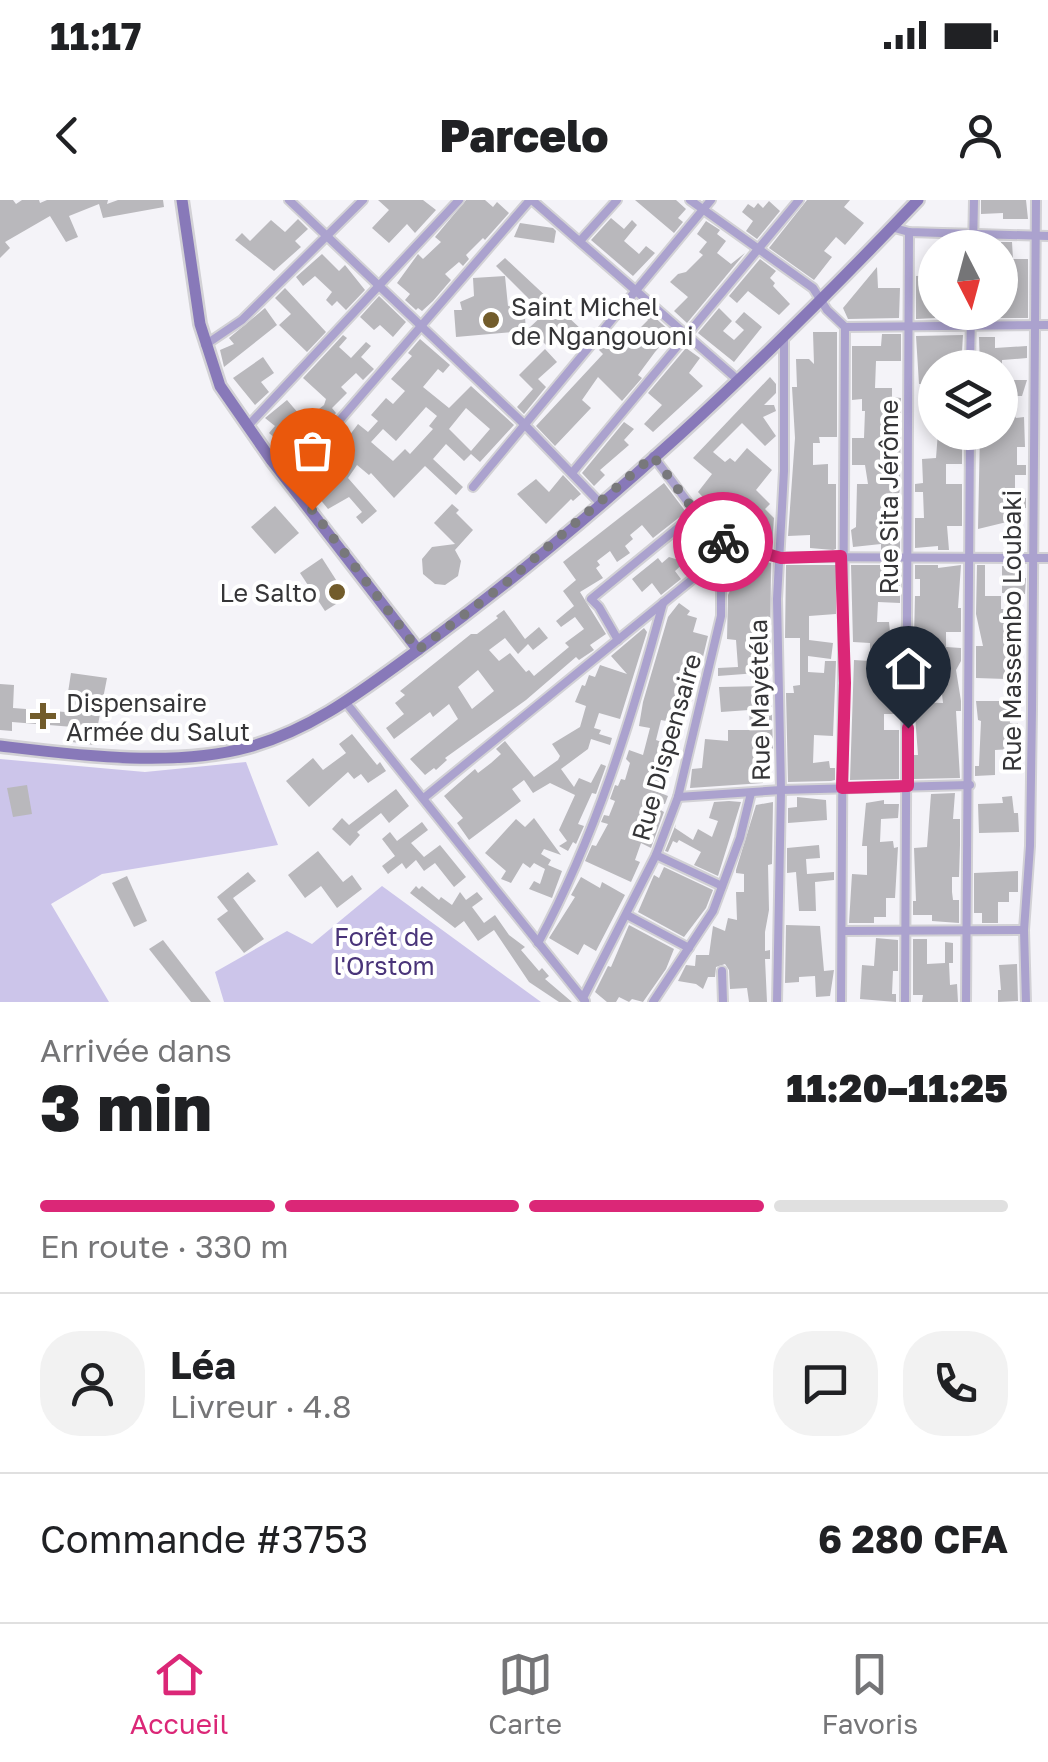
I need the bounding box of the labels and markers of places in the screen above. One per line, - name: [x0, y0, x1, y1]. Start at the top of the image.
- place label: Saint Michel de Ngangouoni: [511, 291, 694, 351]
- marker: Saint Michel de Ngangouoni: [480, 309, 502, 331]
- pin: [270, 408, 355, 511]
- place label: Le Salto: [220, 577, 317, 608]
- marker: Le Salto: [326, 581, 348, 603]
- pin: [866, 626, 951, 729]
- place label: Dispensaire Armée du Salut: [66, 687, 250, 747]
- marker: Dispensaire Armée du Salut: [30, 703, 56, 729]

